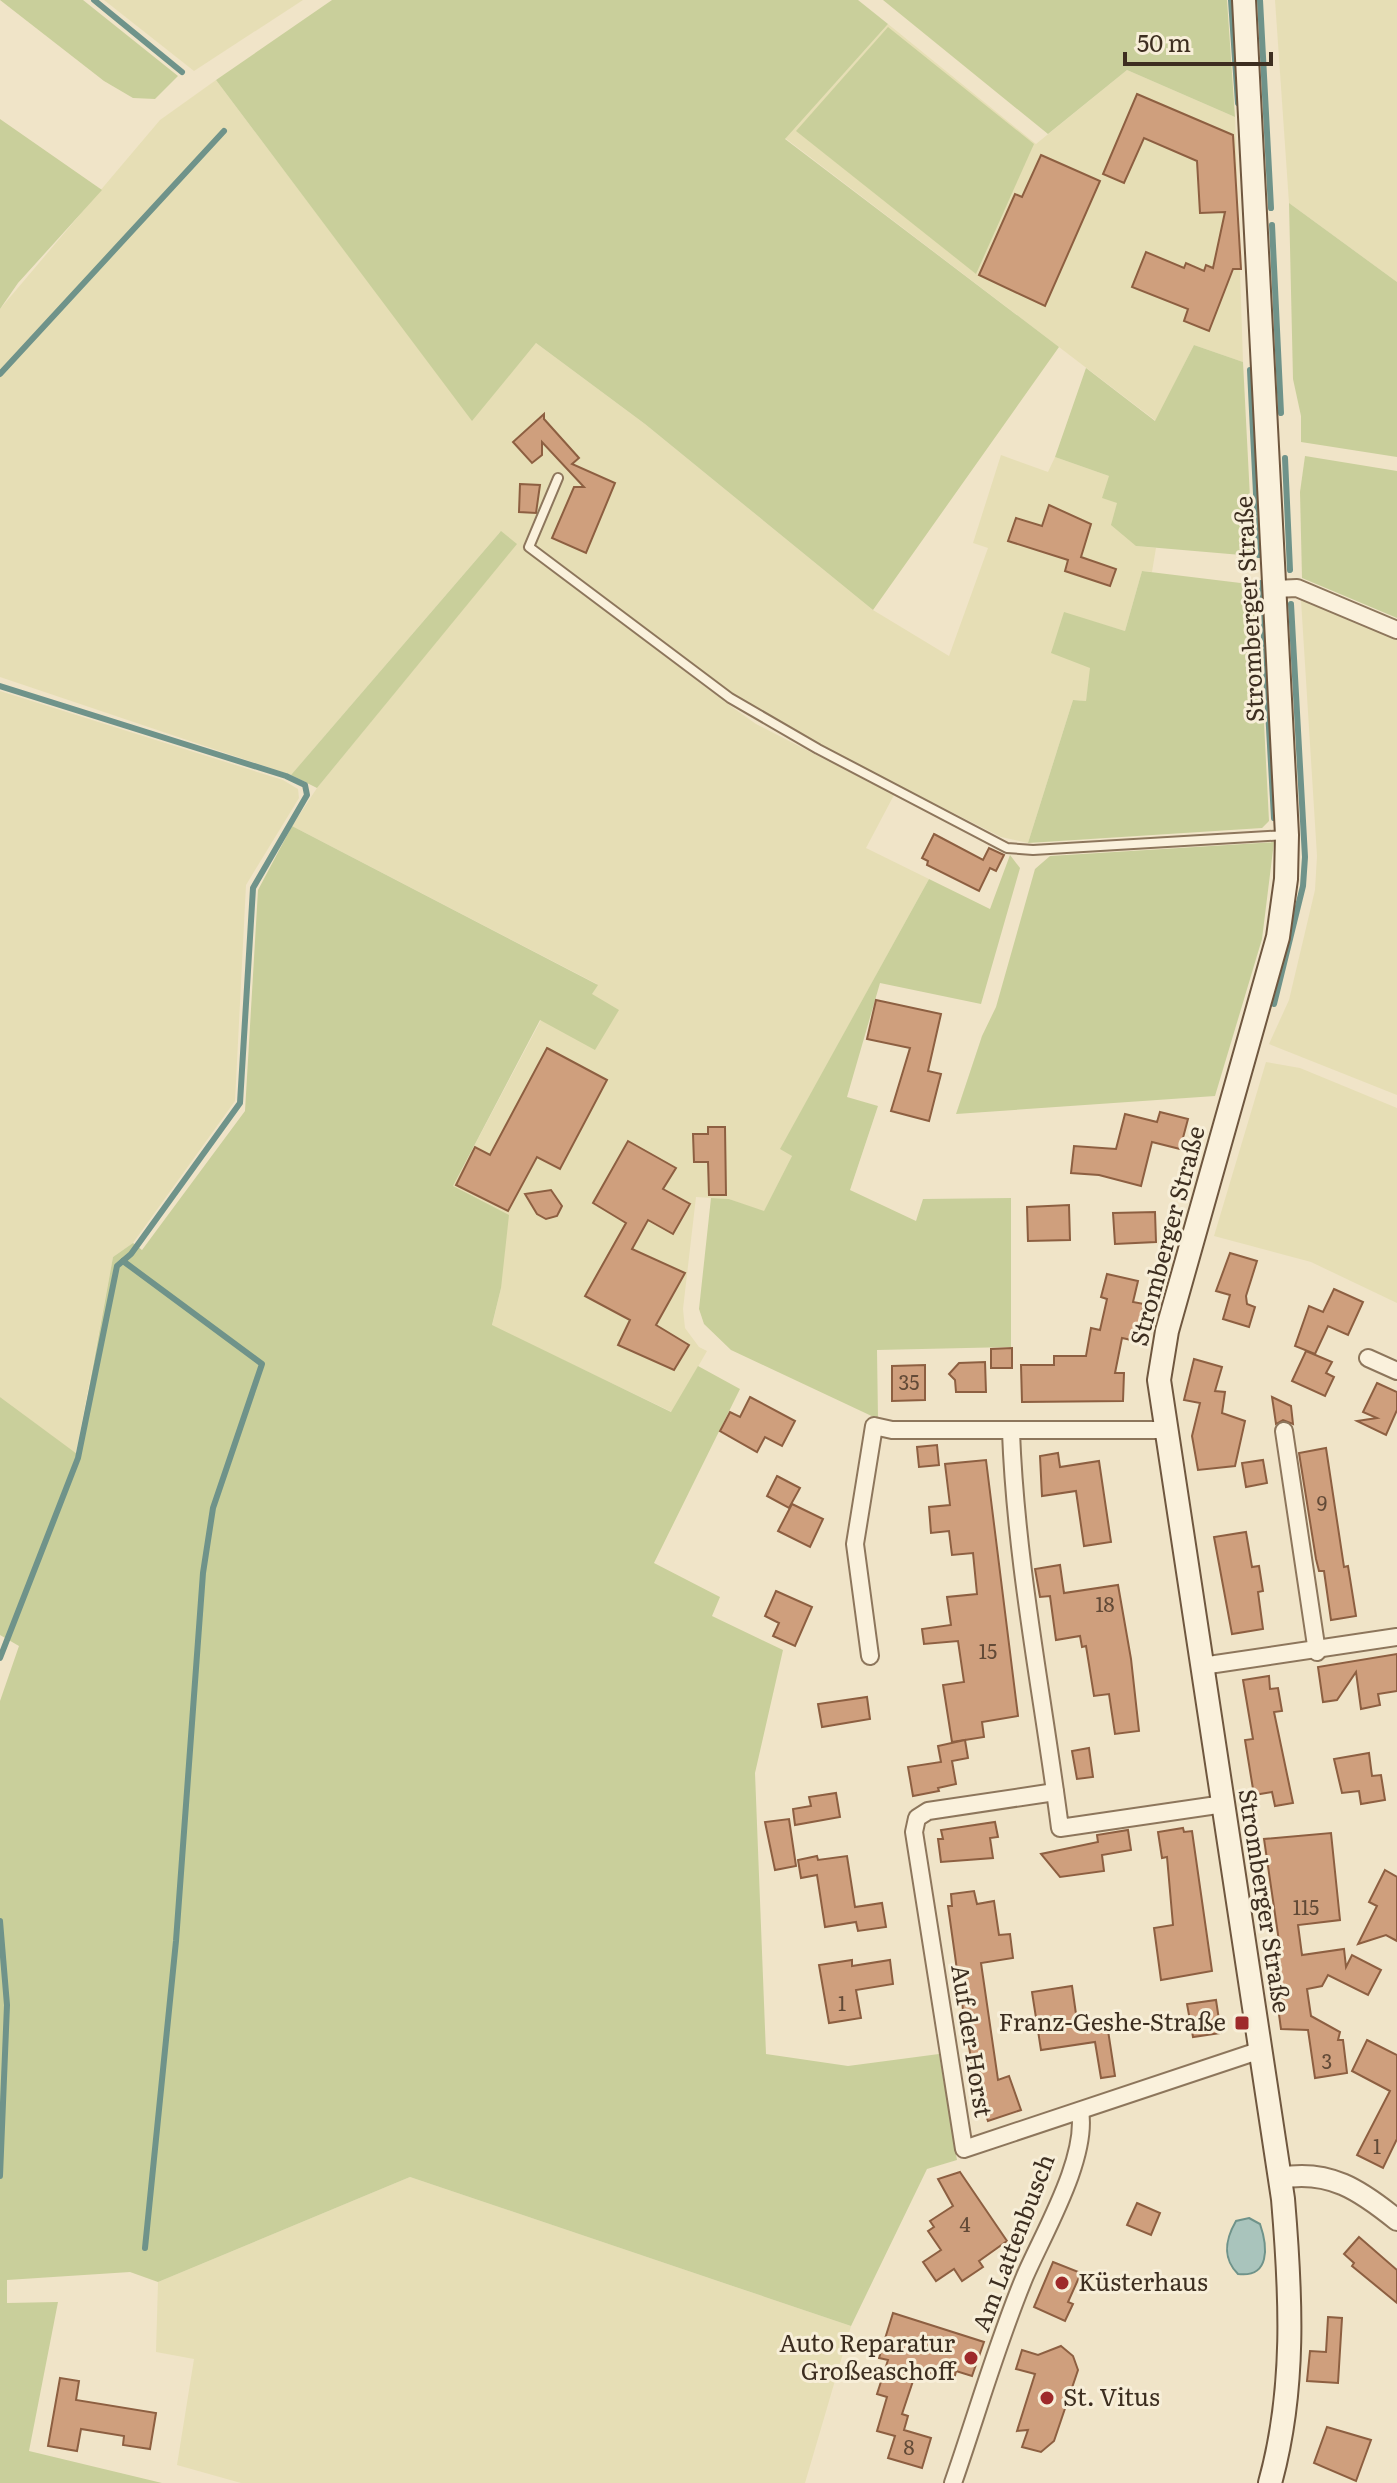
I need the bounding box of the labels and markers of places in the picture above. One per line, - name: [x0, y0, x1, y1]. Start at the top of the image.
- place label: Franz-Geshe-Straße: [998, 2003, 1226, 2038]
- marker: Franz-Geshe-Straße: [1233, 2014, 1251, 2032]
- place label: Küsterhaus: [1078, 2263, 1208, 2298]
- marker: Küsterhaus: [1053, 2274, 1071, 2292]
- place label: Auto Reparatur Großeaschoff: [779, 2324, 957, 2387]
- marker: Auto Reparatur Großeaschoff: [962, 2349, 980, 2367]
- place label: St. Vitus: [1063, 2378, 1160, 2413]
- marker: St. Vitus: [1038, 2389, 1056, 2407]

